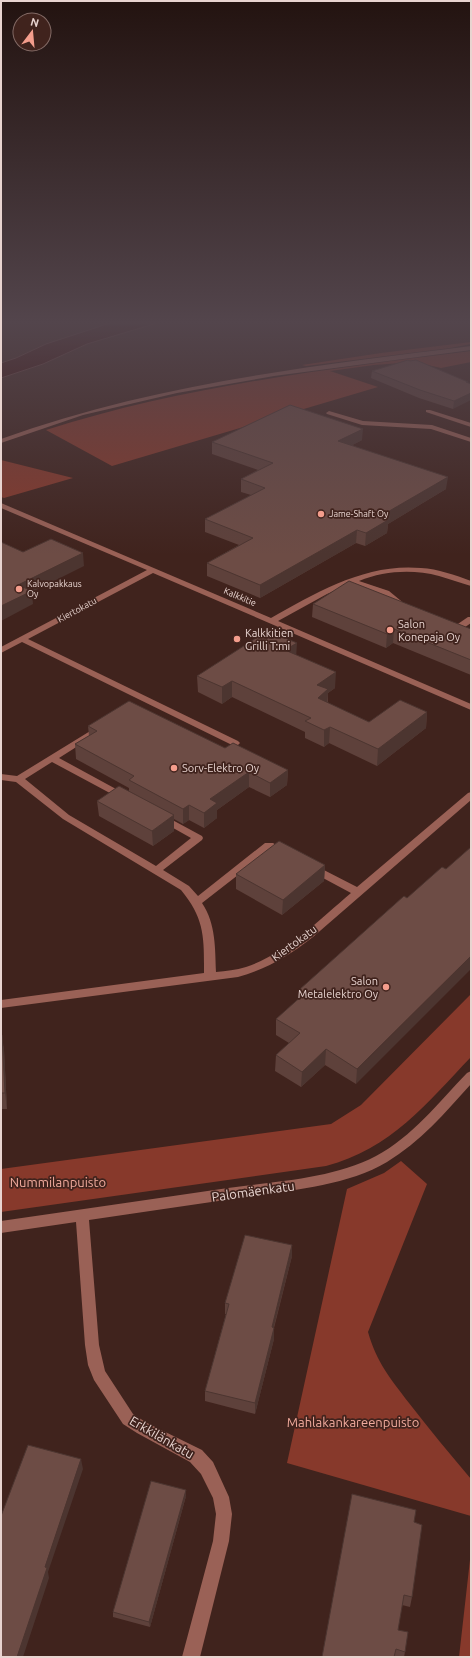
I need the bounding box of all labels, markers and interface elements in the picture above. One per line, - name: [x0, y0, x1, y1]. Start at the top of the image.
- north arrow: [12, 12, 52, 52]
- text: N: [29, 15, 40, 29]
- marker: Jame-Shaft Oy: [316, 509, 326, 519]
- place label: Jame-Shaft Oy: [329, 509, 389, 519]
- place label: Kalvopakkaus Oy: [27, 579, 82, 599]
- marker: Kalvopakkaus Oy: [14, 584, 24, 594]
- street label: Kalkkitie: [222, 586, 258, 608]
- street label: Kiertokatu: [56, 596, 98, 624]
- place label: Salon Konepaja Oy: [398, 618, 461, 643]
- marker: Salon Konepaja Oy: [385, 625, 395, 635]
- place label: Kalkkitien Grilli T:mi: [245, 627, 293, 652]
- marker: Kalkkitien Grilli T:mi: [232, 634, 242, 644]
- place label: Sorv-Elektro Oy: [182, 762, 260, 774]
- marker: Sorv-Elektro Oy: [169, 763, 179, 773]
- street label: Kiertokatu: [269, 923, 319, 963]
- place label: Salon Metalelektro Oy: [298, 975, 379, 1000]
- marker: Salon Metalelektro Oy: [381, 982, 391, 992]
- park label: Nummilanpuisto: [10, 1175, 106, 1189]
- street label: Palomäenkatu: [211, 1178, 295, 1204]
- street label: Erkkilänkatu: [127, 1413, 197, 1461]
- park label: Mahlakankareenpuisto: [287, 1415, 419, 1429]

